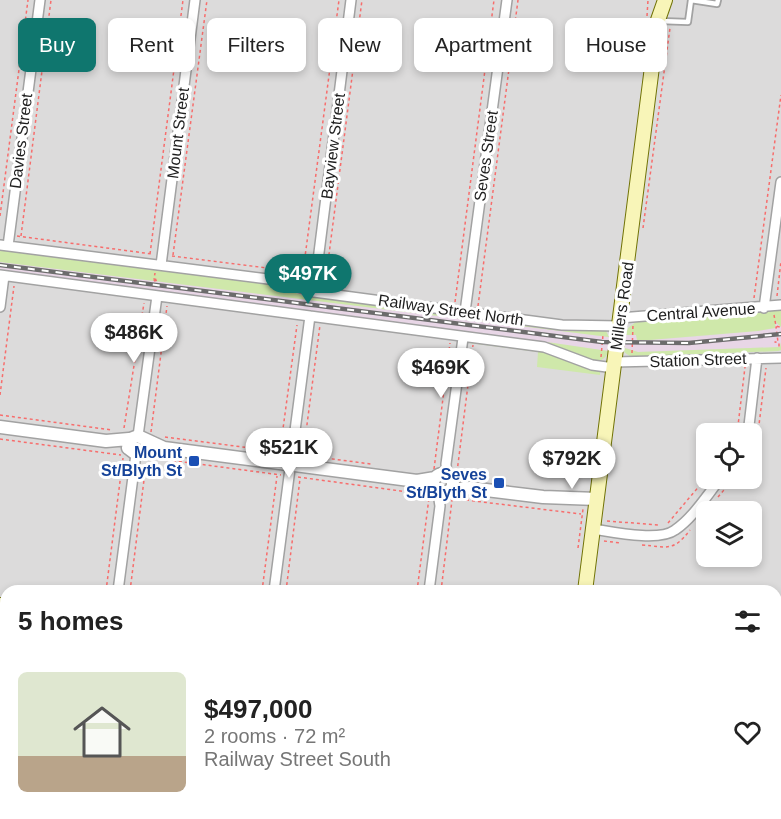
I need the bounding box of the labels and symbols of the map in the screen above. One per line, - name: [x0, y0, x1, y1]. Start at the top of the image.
- street label: Mount Street: [164, 86, 192, 179]
- street label: Bayview Street: [318, 91, 348, 200]
- street label: Davies Street: [7, 92, 35, 190]
- street label: Seves Street: [471, 109, 501, 203]
- pin: $497K: [266, 254, 350, 305]
- street label: Millers Road: [607, 261, 637, 351]
- street label: Railway Street North: [377, 291, 525, 329]
- street label: Central Avenue: [646, 300, 756, 324]
- pin: $486K: [92, 313, 176, 364]
- pin: $469K: [399, 348, 483, 399]
- street label: Station Street: [649, 350, 747, 370]
- pin: $521K: [247, 428, 331, 479]
- pin: $792K: [530, 439, 614, 490]
- place label: Mount St/Blyth St: [101, 444, 183, 479]
- marker: Mount St/Blyth St: [187, 454, 201, 468]
- place label: Seves St/Blyth St: [406, 466, 488, 501]
- marker: Seves St/Blyth St: [492, 476, 506, 490]

